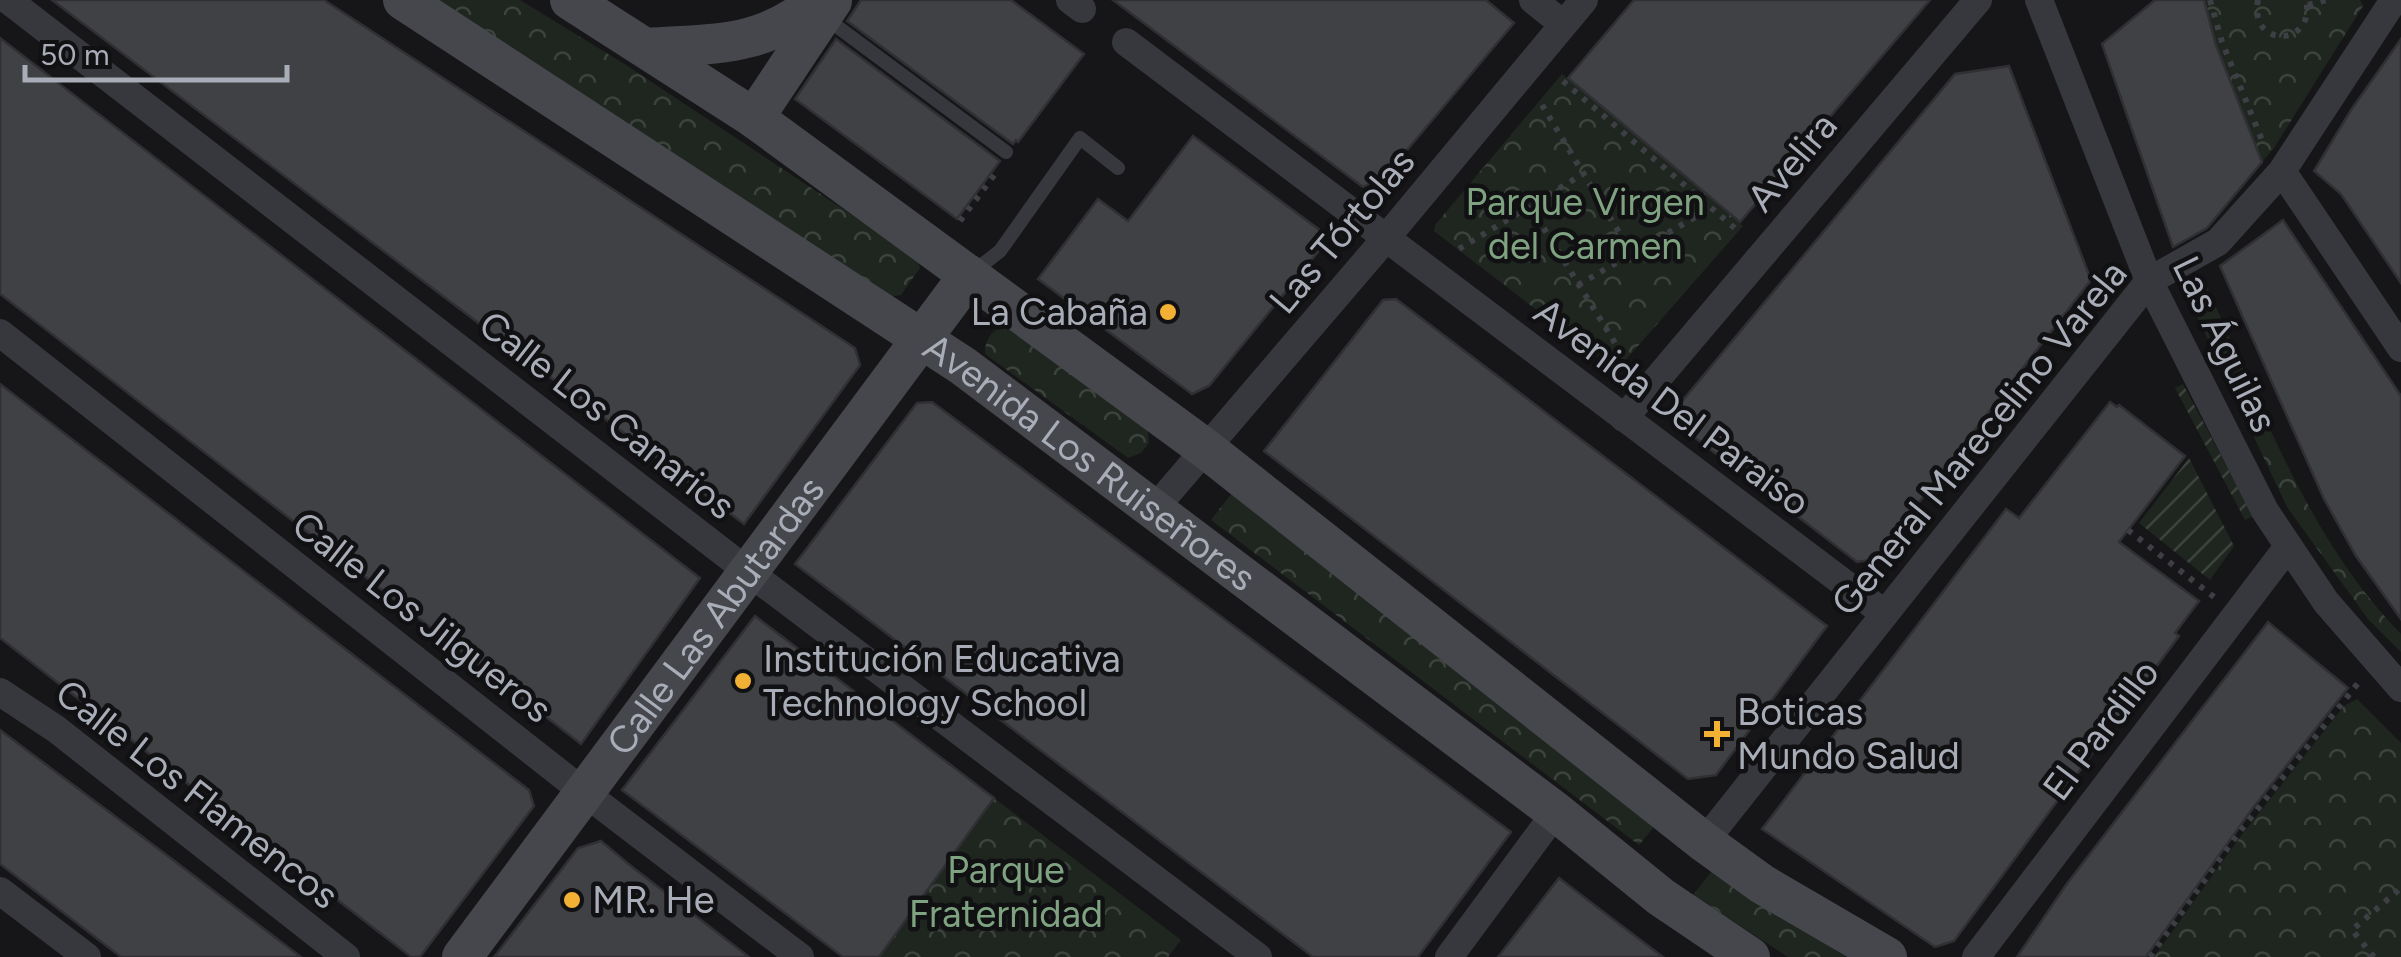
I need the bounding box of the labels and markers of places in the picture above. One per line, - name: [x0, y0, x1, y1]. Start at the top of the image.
- place label: La Cabaña: [970, 289, 1148, 335]
- marker: La Cabaña: [1157, 301, 1179, 323]
- place label: Institución Educativa Technology School: [763, 636, 1121, 726]
- marker: Institución Educativa Technology School: [732, 670, 754, 692]
- place label: Boticas Mundo Salud: [1737, 689, 1960, 779]
- marker: Boticas Mundo Salud: [1706, 723, 1728, 745]
- place label: MR. He: [592, 877, 715, 923]
- marker: MR. He: [561, 889, 583, 911]

